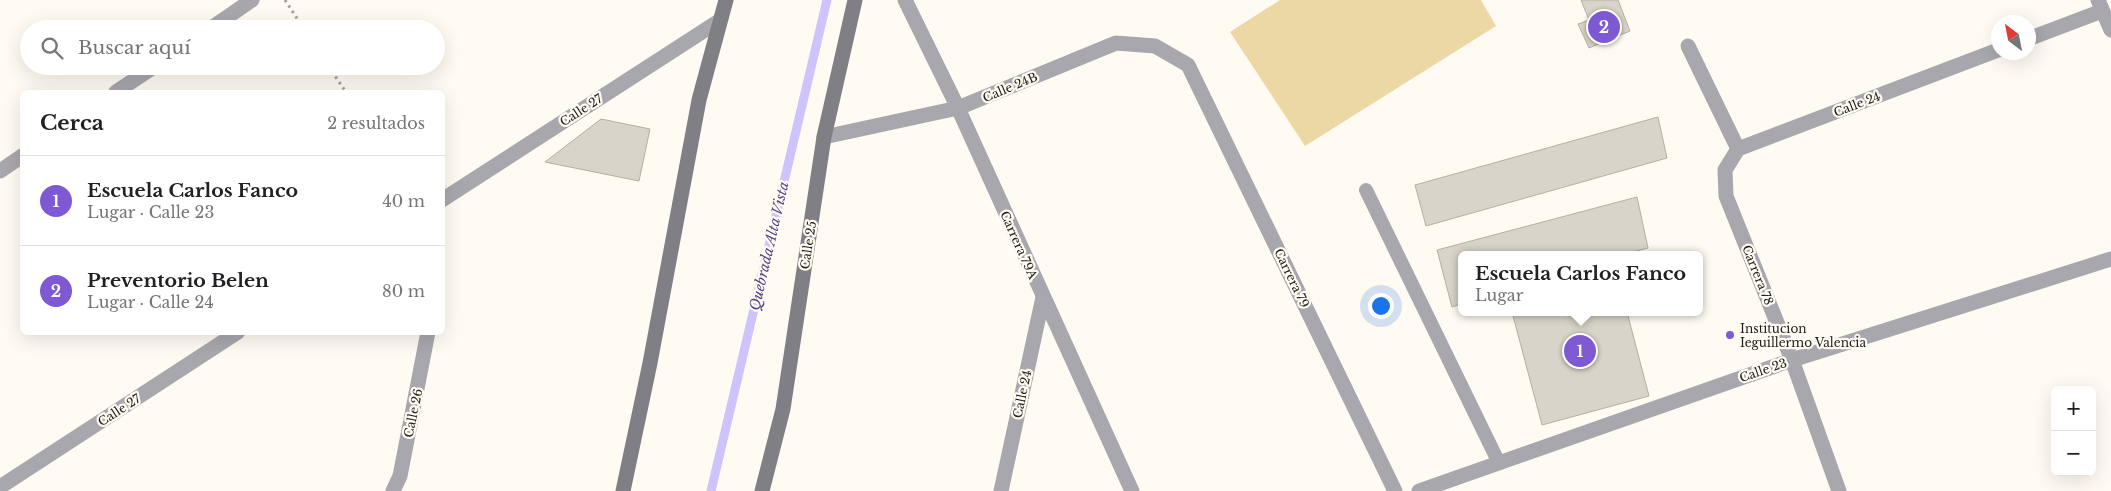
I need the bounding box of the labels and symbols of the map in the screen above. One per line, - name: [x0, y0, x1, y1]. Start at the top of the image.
- pin: 2: [1588, 8, 1620, 46]
- north arrow: [1991, 15, 2036, 60]
- street label: Calle 24B: [980, 69, 1040, 105]
- street label: Calle 24: [1832, 88, 1882, 120]
- street label: Calle 27: [557, 90, 606, 129]
- water label: Quebrada Alta Vista: [745, 180, 793, 312]
- street label: Carrera 79A: [997, 209, 1041, 282]
- street label: Calle 25: [797, 220, 819, 270]
- street label: Carrera 78: [1739, 243, 1777, 307]
- street label: Carrera 79: [1271, 246, 1313, 310]
- your location: [1368, 293, 1394, 319]
- place label: Institucion Ieguillermo Valencia: [1740, 321, 1866, 350]
- marker: Institucion Ieguillermo Valencia: [1724, 329, 1736, 341]
- pin: 1: [1564, 332, 1596, 370]
- street label: Calle 23: [1737, 355, 1789, 385]
- street label: Calle 24: [1010, 369, 1034, 419]
- street label: Calle 26: [401, 387, 426, 439]
- street label: Calle 27: [95, 390, 144, 429]

